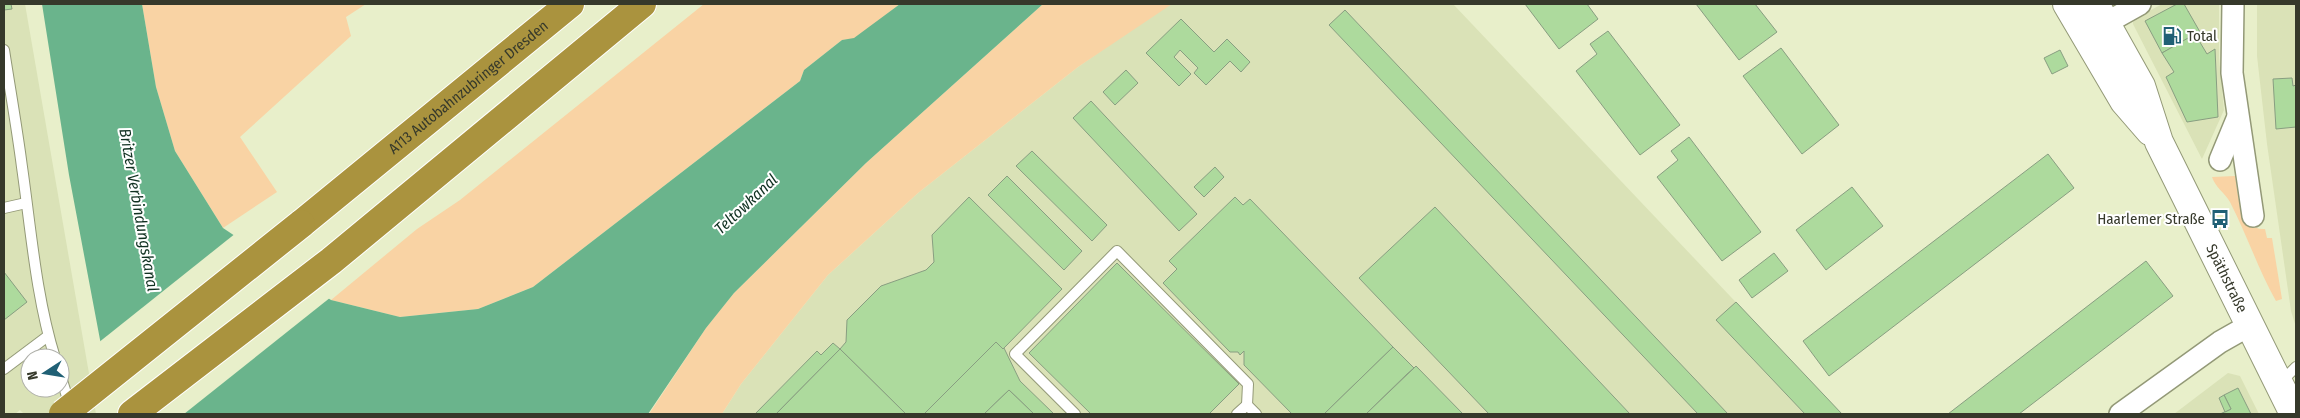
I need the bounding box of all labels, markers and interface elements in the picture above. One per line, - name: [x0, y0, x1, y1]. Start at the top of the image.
- street label: A113 Autobahnzubringer Dresden: [385, 17, 552, 158]
- fuel station icon: Total: [2161, 25, 2183, 47]
- place label: Total: [2187, 27, 2217, 45]
- water label: Britzer Verbindungskanal: [115, 127, 163, 293]
- water label: Teltowkanal: [711, 170, 781, 238]
- bus stop icon: Haarlemer Straße: [2209, 208, 2231, 230]
- place label: Haarlemer Straße: [2097, 210, 2205, 228]
- street label: Späthstraße: [2202, 241, 2251, 316]
- north arrow: [20, 348, 70, 398]
- text: N: [24, 370, 42, 381]

